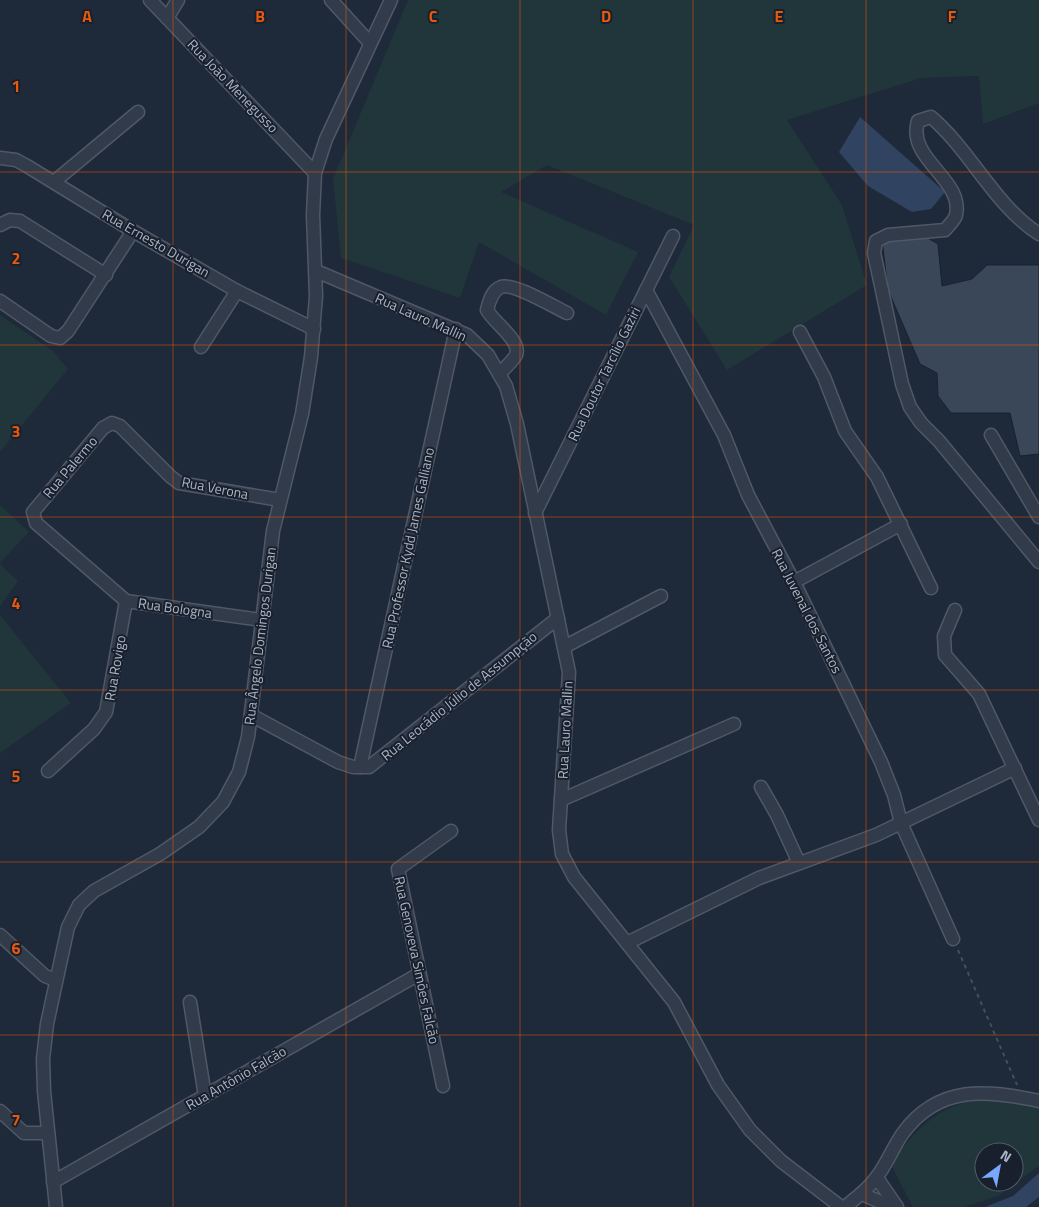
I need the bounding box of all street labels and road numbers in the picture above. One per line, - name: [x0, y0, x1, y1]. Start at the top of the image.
- street label: Rua João Menegusso: [183, 34, 284, 137]
- street label: Rua Ernesto Durigan: [98, 203, 214, 282]
- street label: Rua Lauro Mallin: [372, 287, 470, 346]
- street label: Rua Doutor Tarcílio Gaziri: [562, 303, 645, 444]
- street label: Rua Palermo: [37, 431, 102, 502]
- street label: Rua Professor Kydd James Galliano: [376, 445, 439, 650]
- street label: Rua Verona: [180, 471, 250, 504]
- street label: Rua Juvenal dos Santos: [767, 545, 848, 677]
- street label: Rua Ângelo Domingos Durigan: [238, 546, 281, 726]
- street label: Rua Bologna: [137, 592, 213, 623]
- street label: Rua Leocádio Júlio de Assumpção: [376, 626, 541, 765]
- street label: Rua Rovigo: [98, 633, 131, 702]
- street label: Rua Lauro Mallin: [551, 680, 578, 780]
- street label: Rua Genoveva Simões Falcão: [389, 874, 446, 1046]
- street label: Rua Antônio Falcão: [182, 1040, 290, 1115]

